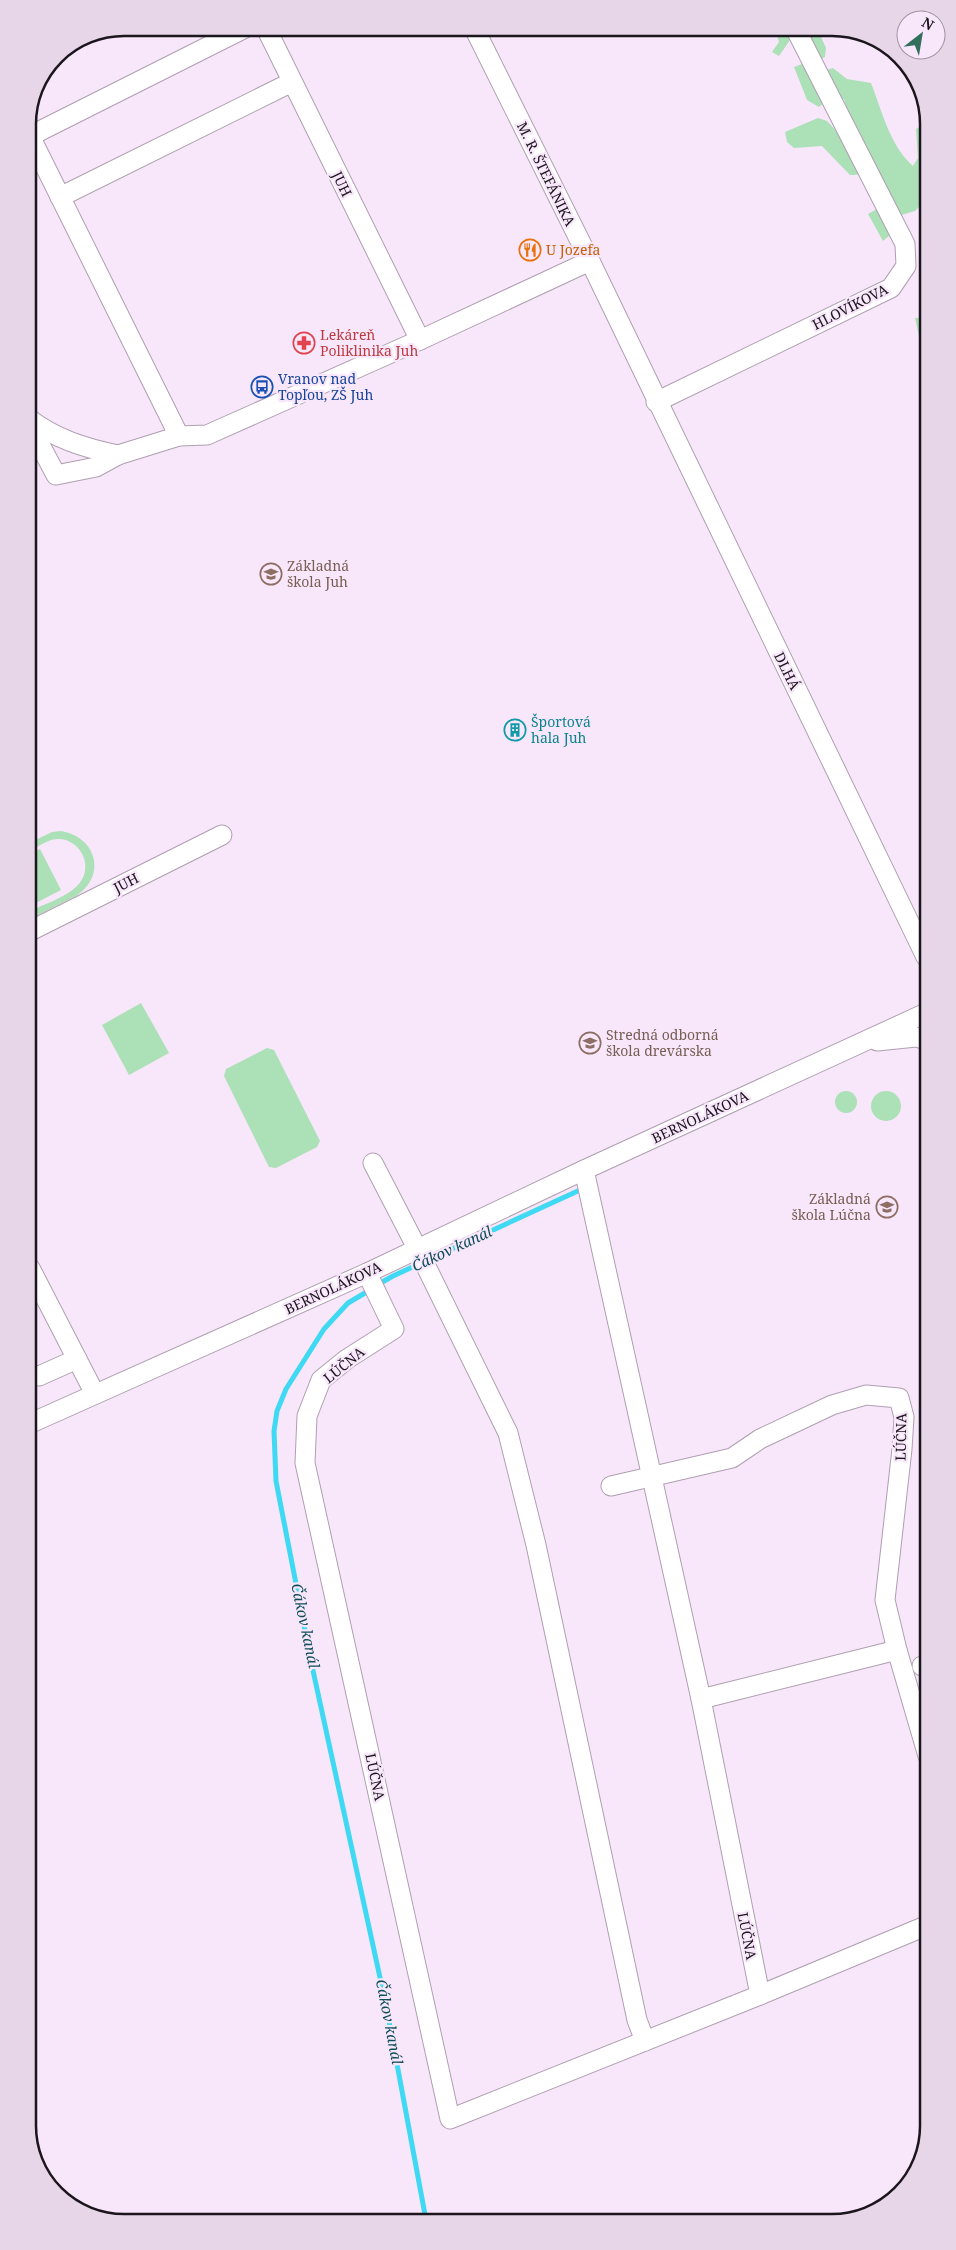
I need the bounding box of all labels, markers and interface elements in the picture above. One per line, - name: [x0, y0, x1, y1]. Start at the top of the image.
- north arrow: [896, 10, 946, 60]
- text: N: [918, 12, 938, 34]
- street label: M. R. ŠTEFÁNIKA: [513, 118, 580, 229]
- street label: JUH: [328, 167, 357, 200]
- restaurant icon: U Jozefa: [518, 238, 542, 262]
- place label: U Jozefa: [546, 240, 601, 259]
- street label: HLOVÍKOVA: [809, 279, 891, 334]
- place label: Lekáreň Poliklinika Juh: [320, 325, 418, 360]
- pharmacy icon: Lekáreň Poliklinika Juh: [292, 331, 316, 355]
- place label: Vranov nad Topľou, ZŠ Juh: [278, 369, 373, 404]
- bus stop icon: Vranov nad Topľou, ZŠ Juh: [250, 375, 274, 399]
- place label: Základná škola Juh: [287, 556, 349, 591]
- school or university icon: Základná škola Juh: [259, 562, 283, 586]
- street label: DLHÁ: [770, 649, 805, 693]
- place label: Športová hala Juh: [531, 712, 591, 747]
- building icon: Športová hala Juh: [503, 718, 527, 742]
- street label: JUH: [109, 868, 142, 897]
- place label: Stredná odborná škola drevárska: [606, 1025, 719, 1060]
- school or university icon: Stredná odborná škola drevárska: [578, 1031, 602, 1055]
- street label: BERNOLÁKOVA: [648, 1086, 751, 1147]
- place label: Základná škola Lúčna: [791, 1189, 871, 1224]
- school or university icon: Základná škola Lúčna: [875, 1195, 899, 1219]
- water label: Čákov kanál: [408, 1221, 495, 1275]
- street label: BERNOLÁKOVA: [281, 1257, 384, 1318]
- street label: LÚČNA: [319, 1342, 368, 1387]
- street label: LÚČNA: [891, 1413, 910, 1461]
- water label: Čákov kanál: [287, 1581, 325, 1671]
- street label: LÚČNA: [361, 1751, 390, 1802]
- street label: LÚČNA: [734, 1911, 761, 1961]
- water label: Čákov kanál: [372, 1978, 408, 2067]

